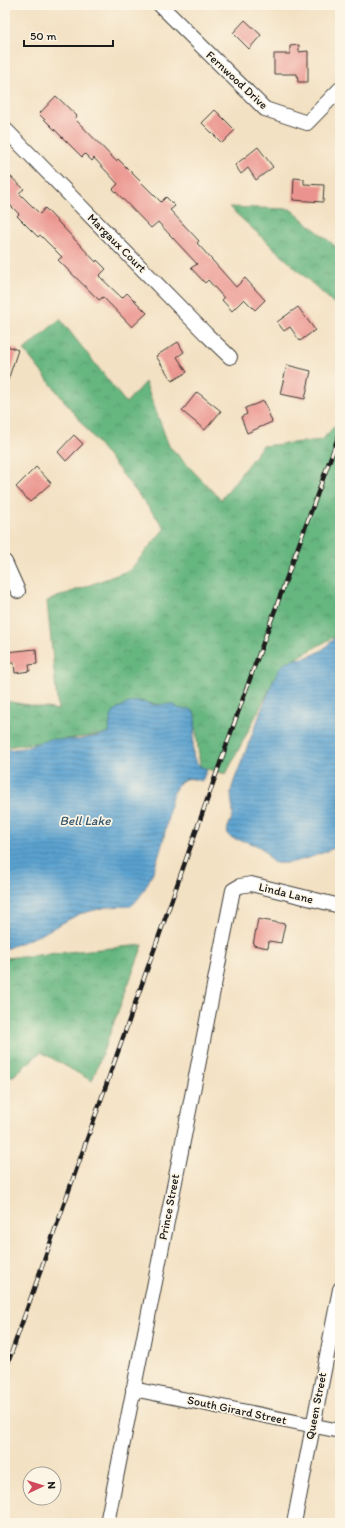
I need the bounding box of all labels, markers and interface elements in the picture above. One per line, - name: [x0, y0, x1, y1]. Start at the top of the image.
- scale bar: [24, 22, 113, 48]
- text: 50 m: [30, 29, 56, 43]
- street label: Fernwood Drive: [203, 48, 271, 112]
- street label: Margaux Court: [85, 211, 150, 276]
- water label: Bell Lake: [60, 813, 111, 828]
- street label: Linda Lane: [257, 879, 315, 907]
- street label: Prince Street: [156, 1172, 182, 1241]
- street label: Queen Street: [303, 1371, 329, 1441]
- street label: South Girard Street: [186, 1393, 288, 1427]
- north arrow: [22, 1466, 62, 1506]
- text: N: [45, 1481, 58, 1490]

